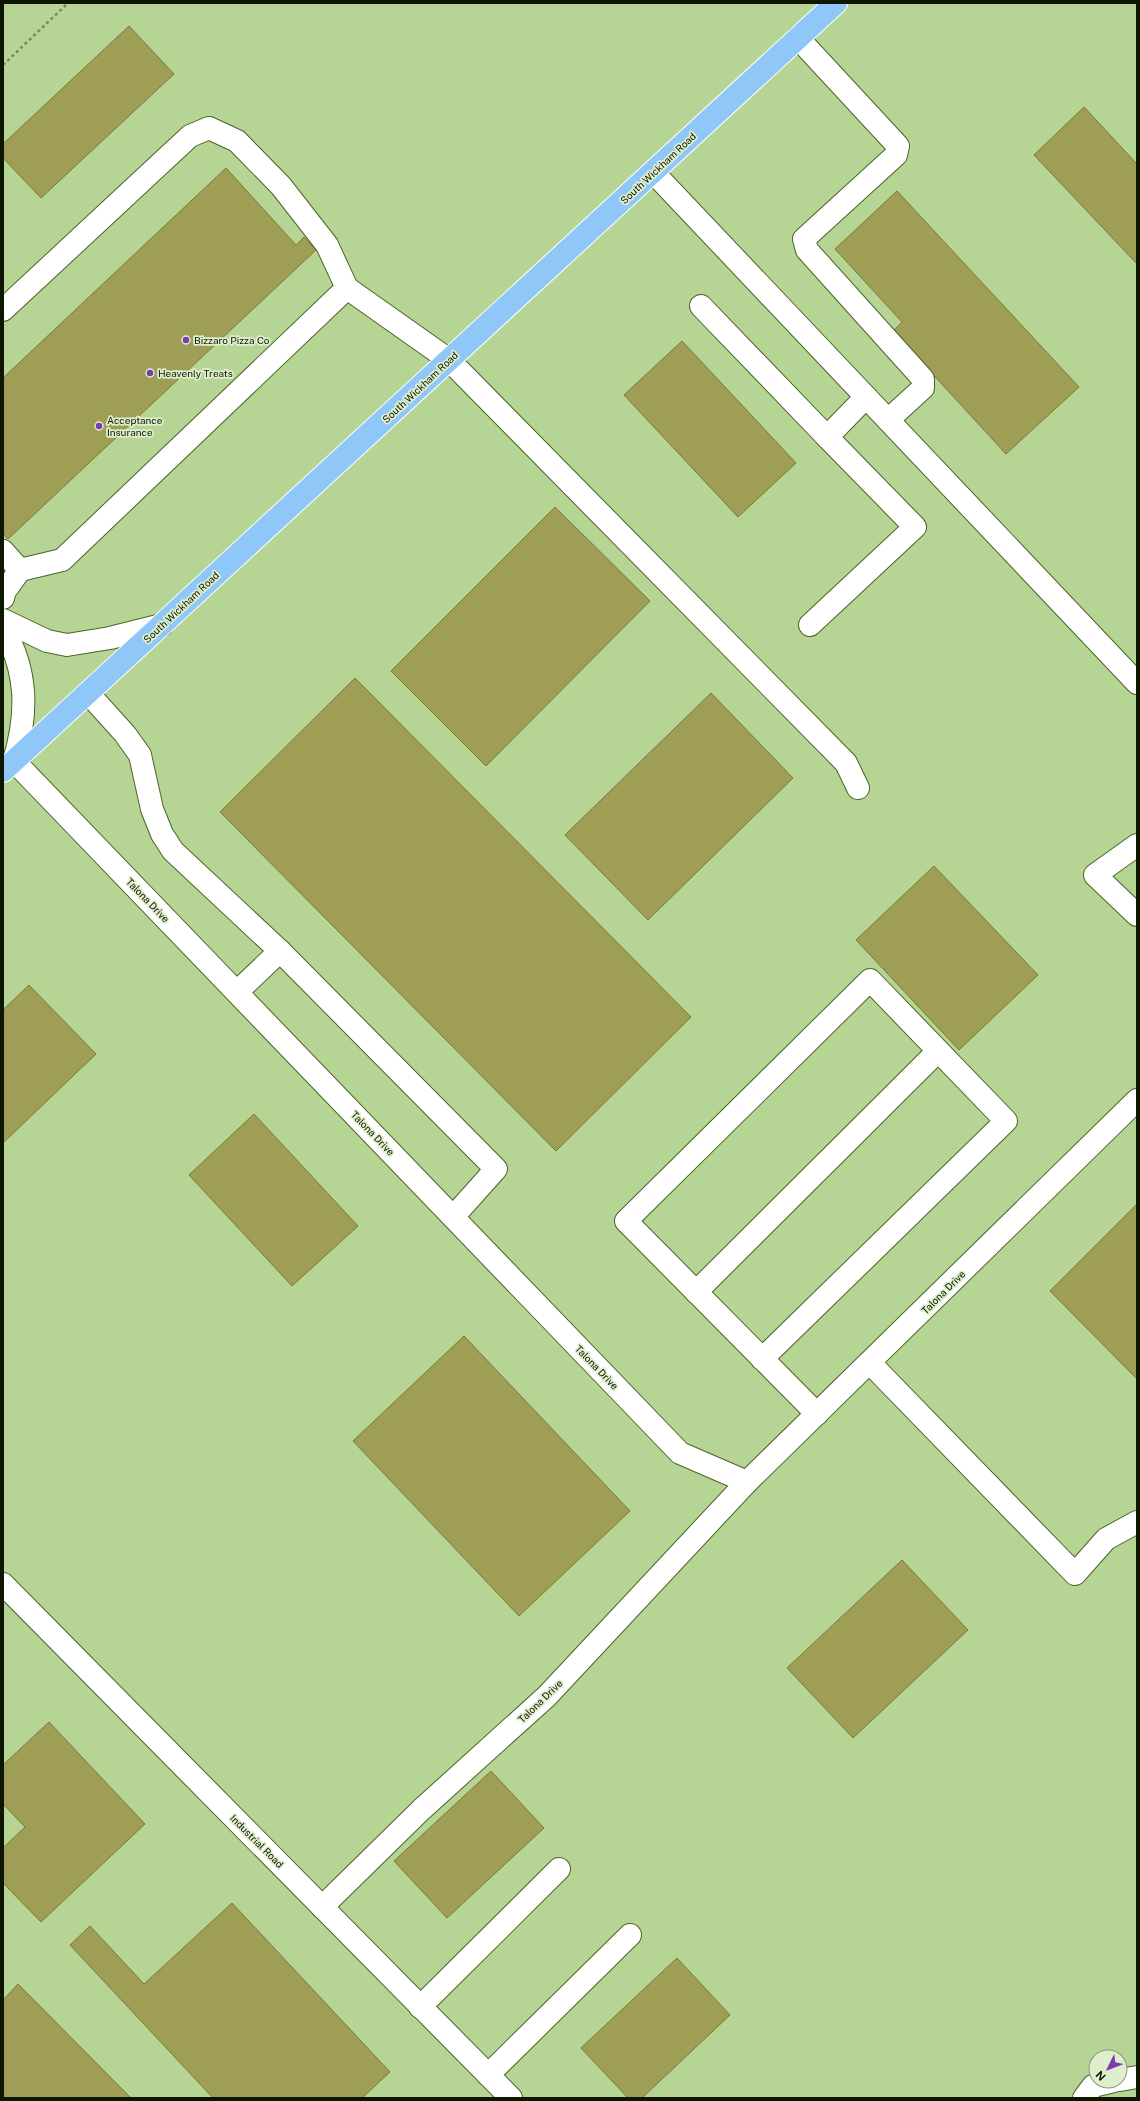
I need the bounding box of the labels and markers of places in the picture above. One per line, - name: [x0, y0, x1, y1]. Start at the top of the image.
- place label: Bizzaro Pizza Co: [194, 334, 270, 346]
- marker: Bizzaro Pizza Co: [181, 335, 191, 345]
- place label: Heavenly Treats: [158, 367, 233, 379]
- marker: Heavenly Treats: [145, 368, 155, 378]
- place label: Acceptance Insurance: [107, 414, 163, 438]
- marker: Acceptance Insurance: [94, 421, 104, 431]

